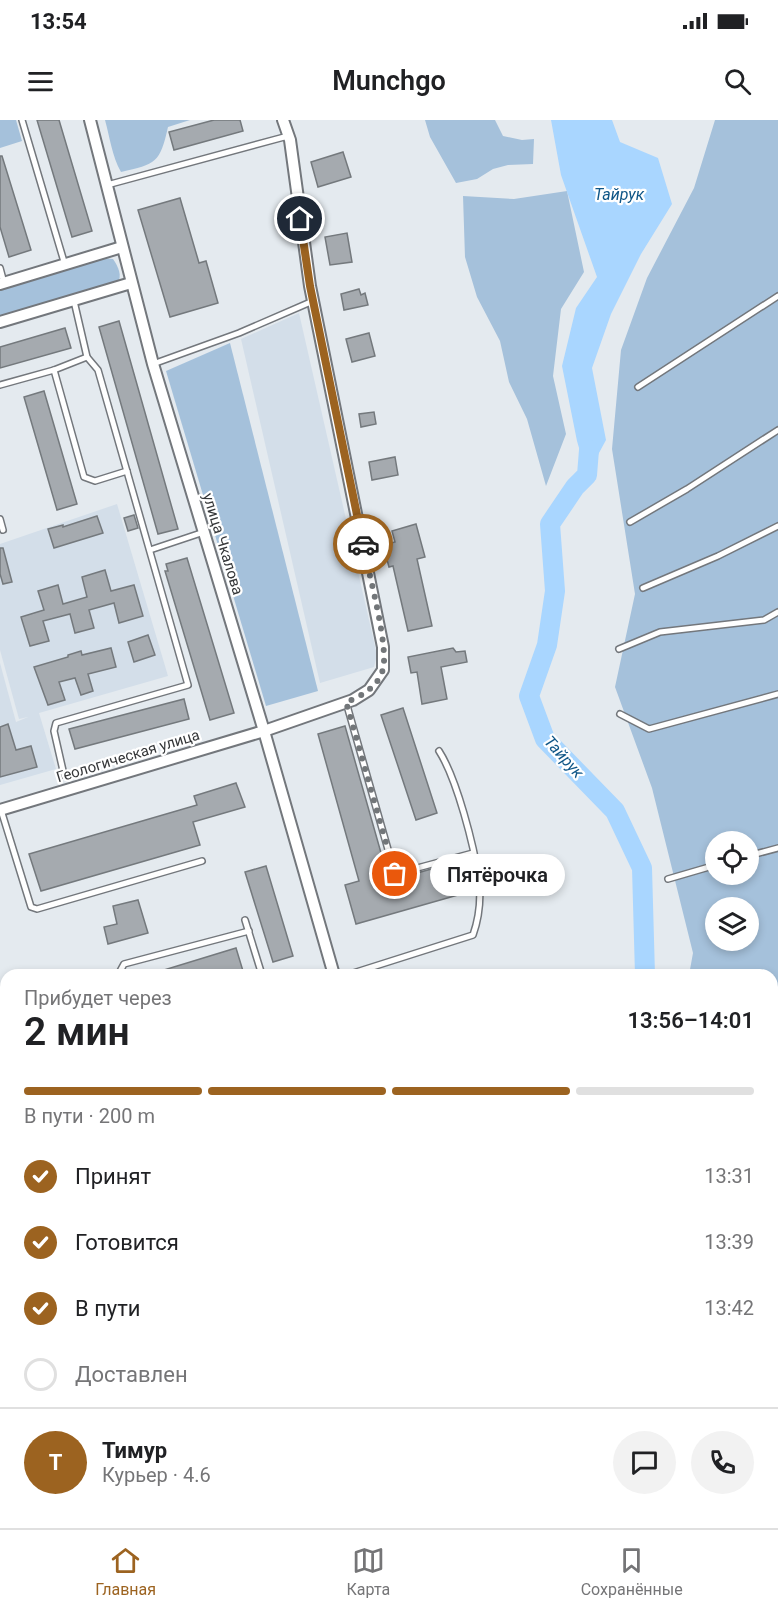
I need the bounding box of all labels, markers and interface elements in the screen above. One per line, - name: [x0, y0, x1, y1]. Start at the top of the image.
- text: 13:54: [30, 9, 87, 34]
- icon: menu: [24, 65, 57, 98]
- text: Munchgo: [332, 65, 446, 97]
- icon: search: [721, 65, 754, 98]
- water label: Тайрук: [594, 185, 645, 204]
- pin: [274, 193, 325, 244]
- icon: home: [283, 202, 316, 235]
- street label: улица Чкалова: [199, 491, 247, 597]
- courier: [333, 514, 393, 574]
- icon: car: [347, 528, 380, 561]
- street label: Геологическая улица: [54, 726, 202, 786]
- water label: Тайрук: [540, 732, 588, 782]
- map controls: [705, 831, 759, 951]
- button: locate: [705, 831, 759, 885]
- pin: [369, 848, 420, 899]
- callout: Пятёрочка: [431, 853, 566, 895]
- icon: bag: [378, 857, 411, 890]
- text: Пятёрочка: [447, 863, 548, 887]
- button: layers: [705, 897, 759, 951]
- text: Прибудет через: [24, 986, 172, 1010]
- text: 13:56–14:01: [627, 1008, 754, 1033]
- text: 2 мин: [24, 1009, 130, 1055]
- text: В пути · 200 m: [24, 1104, 155, 1128]
- icon: check: [24, 1160, 57, 1193]
- text: Принят: [75, 1164, 151, 1189]
- text: 13:31: [704, 1164, 754, 1188]
- icon: check: [24, 1226, 57, 1259]
- text: Готовится: [75, 1230, 179, 1255]
- text: 13:39: [704, 1230, 754, 1254]
- icon: check: [24, 1292, 57, 1325]
- text: В пути: [75, 1296, 141, 1321]
- text: 13:42: [704, 1296, 754, 1320]
- text: Доставлен: [75, 1362, 188, 1387]
- button: chat: [613, 1431, 676, 1494]
- button: phone: [691, 1431, 754, 1494]
- text: Тимур: [102, 1438, 167, 1463]
- text: Т: [49, 1450, 62, 1475]
- text: Курьер · 4.6: [102, 1463, 211, 1487]
- tab: Главная: [95, 1544, 156, 1599]
- tab: Карта: [347, 1544, 390, 1599]
- tab: Сохранённые: [581, 1544, 683, 1599]

